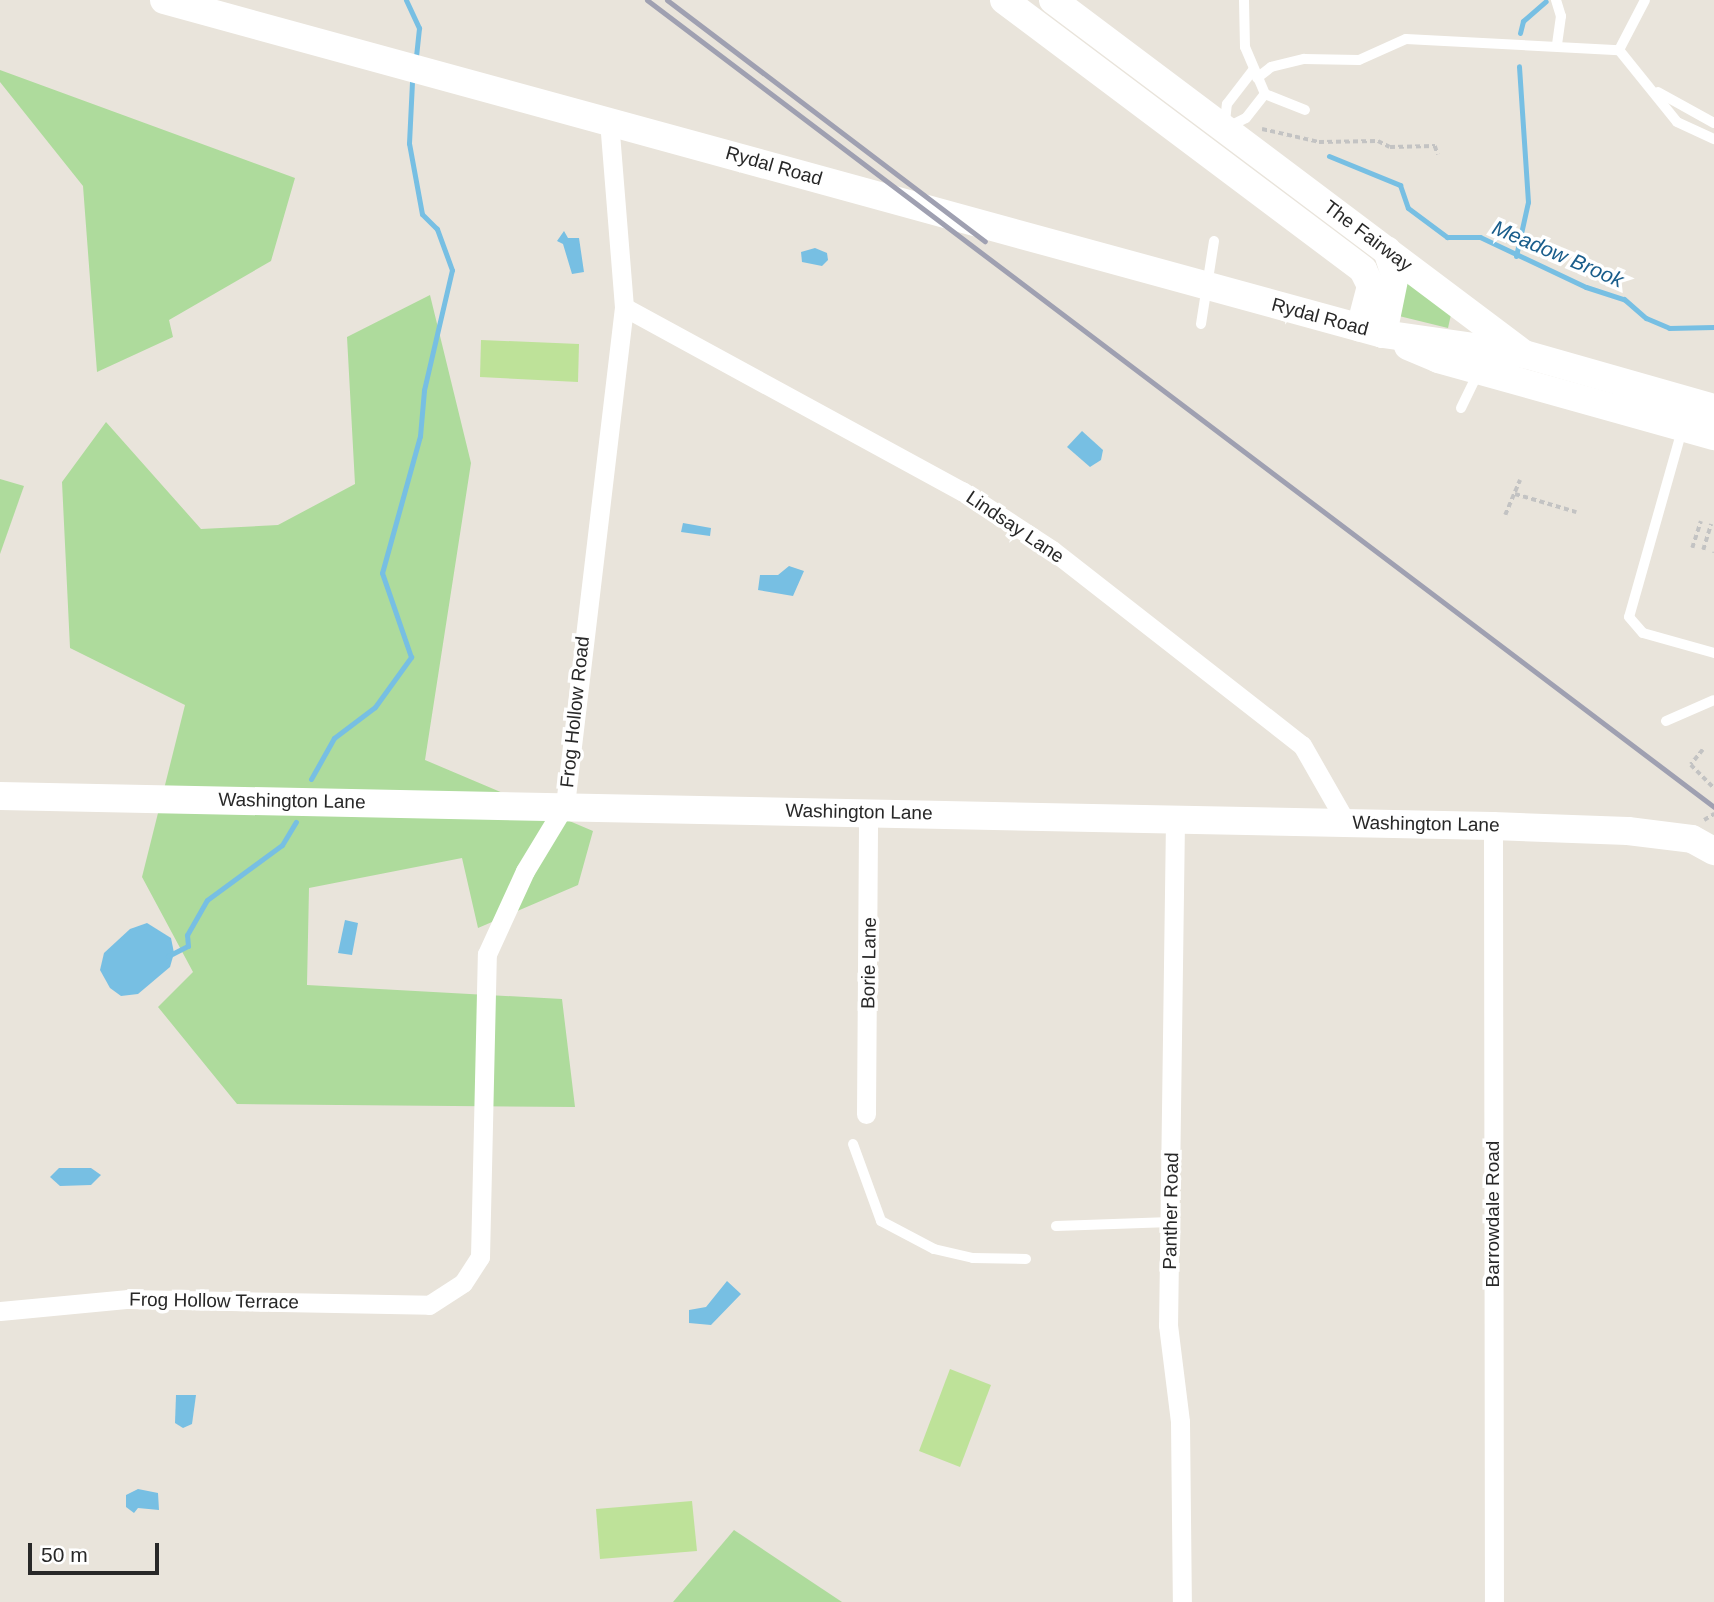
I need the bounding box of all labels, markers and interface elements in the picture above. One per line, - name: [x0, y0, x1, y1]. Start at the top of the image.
- street label: Rydal Road: [723, 141, 825, 191]
- street label: The Fairway: [1319, 195, 1417, 277]
- water label: Meadow Brook: [1489, 215, 1627, 293]
- street label: Rydal Road: [1269, 293, 1371, 341]
- street label: Lindsay Lane: [962, 486, 1068, 568]
- street label: Frog Hollow Road: [556, 635, 594, 789]
- street label: Washington Lane: [218, 788, 366, 814]
- street label: Washington Lane: [785, 799, 933, 825]
- street label: Washington Lane: [1352, 811, 1500, 837]
- street label: Borie Lane: [857, 917, 881, 1009]
- street label: Barrowdale Road: [1482, 1141, 1504, 1287]
- street label: Panther Road: [1159, 1152, 1183, 1270]
- street label: Frog Hollow Terrace: [129, 1288, 299, 1314]
- scale bar: [32, 1528, 163, 1572]
- text: 50 m: [41, 1543, 88, 1566]

